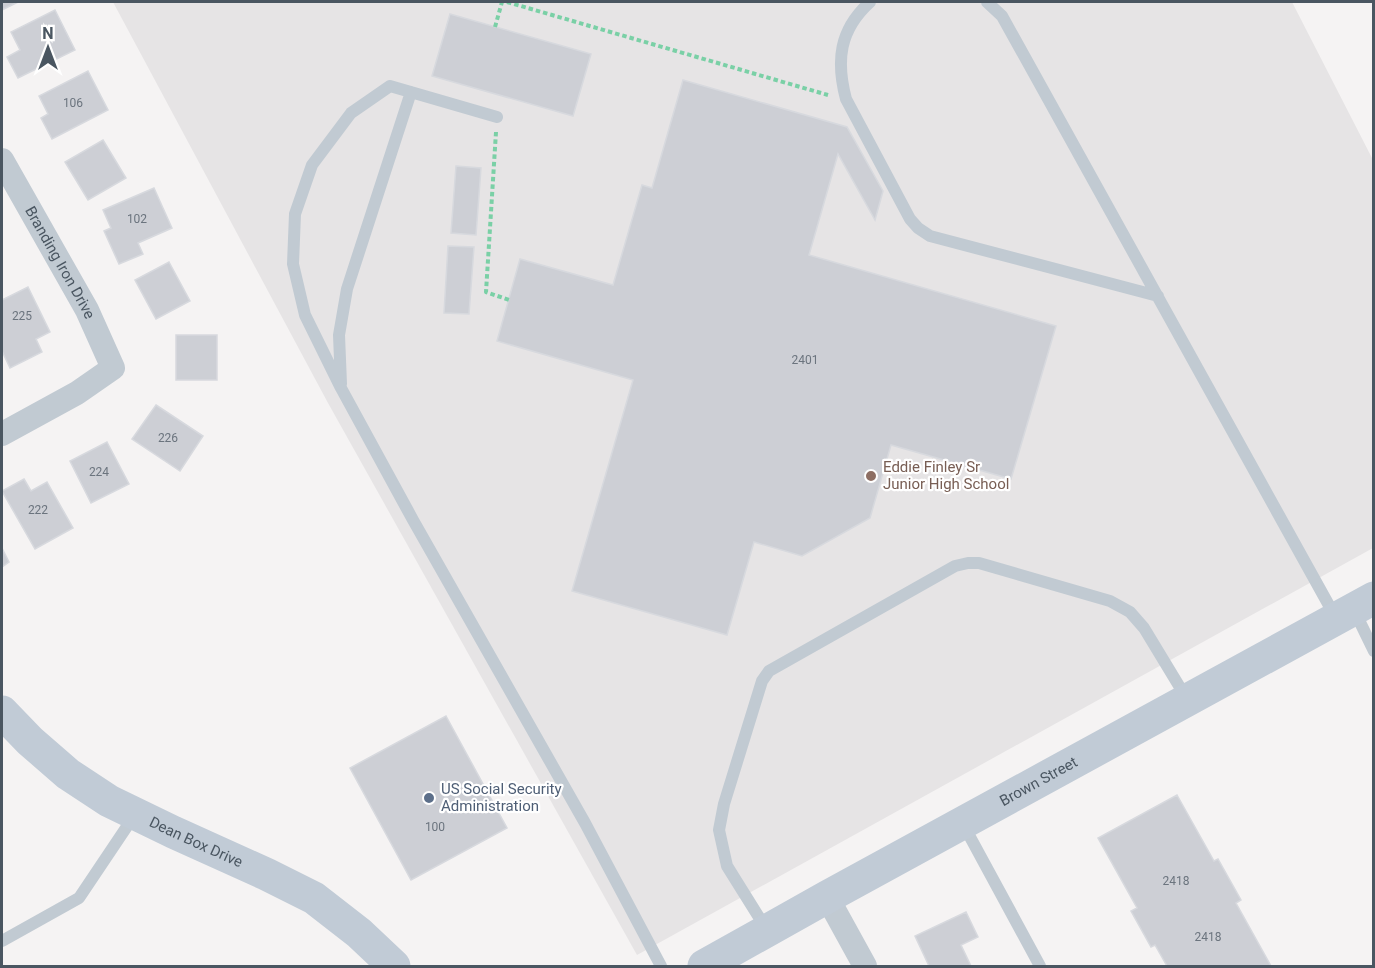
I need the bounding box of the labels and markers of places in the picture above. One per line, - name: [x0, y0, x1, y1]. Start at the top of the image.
- place label: Eddie Finley Sr Junior High School: [883, 458, 1009, 493]
- marker: Eddie Finley Sr Junior High School: [864, 469, 878, 483]
- place label: US Social Security Administration: [441, 780, 562, 815]
- marker: US Social Security Administration: [422, 791, 436, 805]

